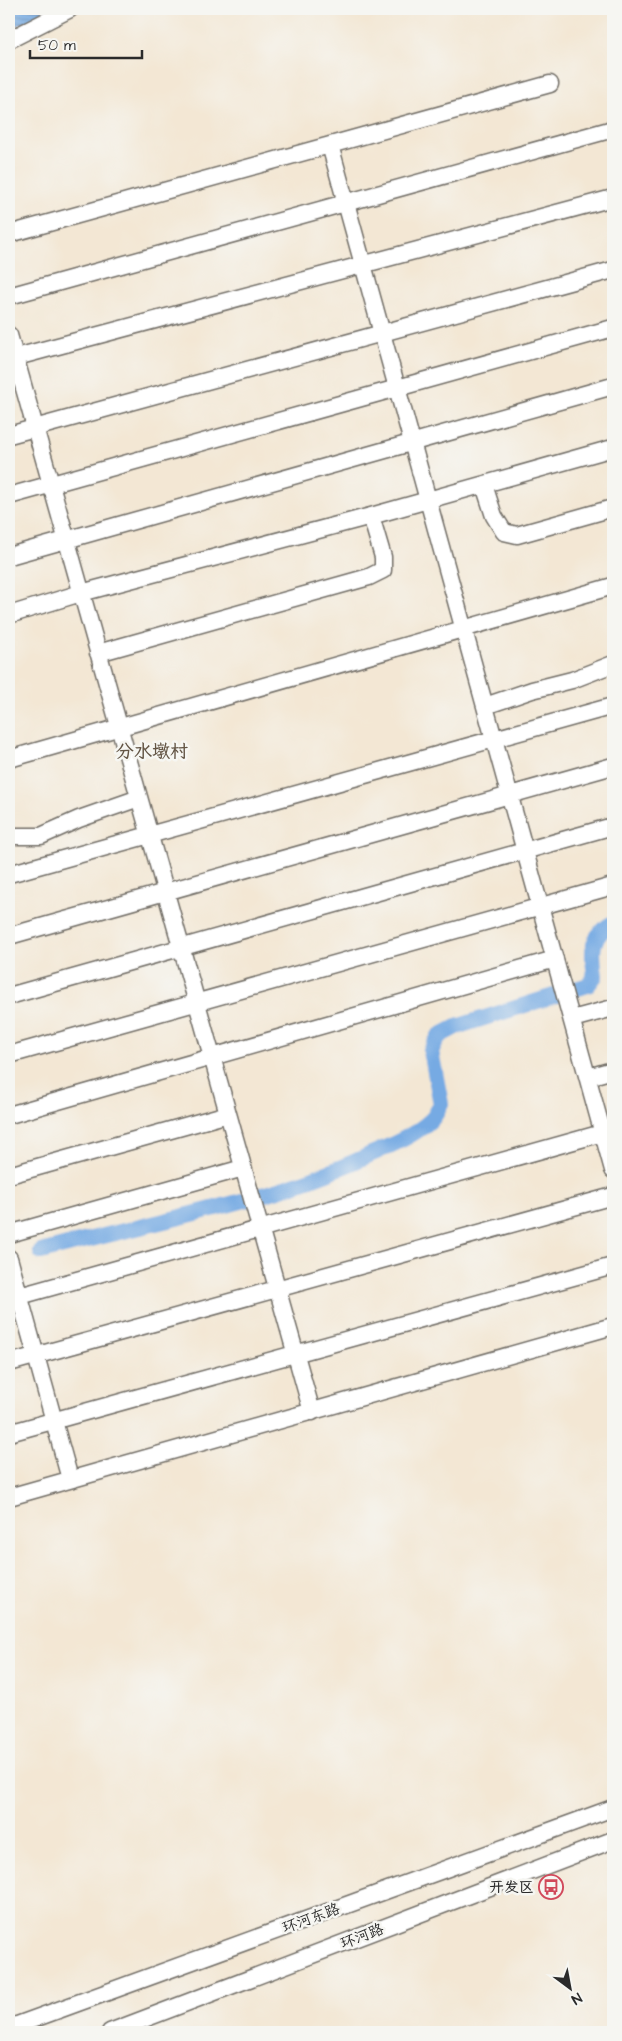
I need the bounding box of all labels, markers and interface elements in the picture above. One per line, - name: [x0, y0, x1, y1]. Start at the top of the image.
- scale bar: [30, 28, 142, 60]
- text: 50 m: [38, 35, 76, 56]
- district label: 分水墩村: [116, 739, 188, 764]
- bus stop icon: 开发区: [538, 1874, 564, 1900]
- place label: 开发区: [489, 1877, 534, 1898]
- street label: 环河东路: [279, 1898, 343, 1939]
- street label: 环河路: [337, 1919, 387, 1954]
- north arrow: [544, 1964, 594, 2014]
- text: N: [567, 1987, 585, 2009]

